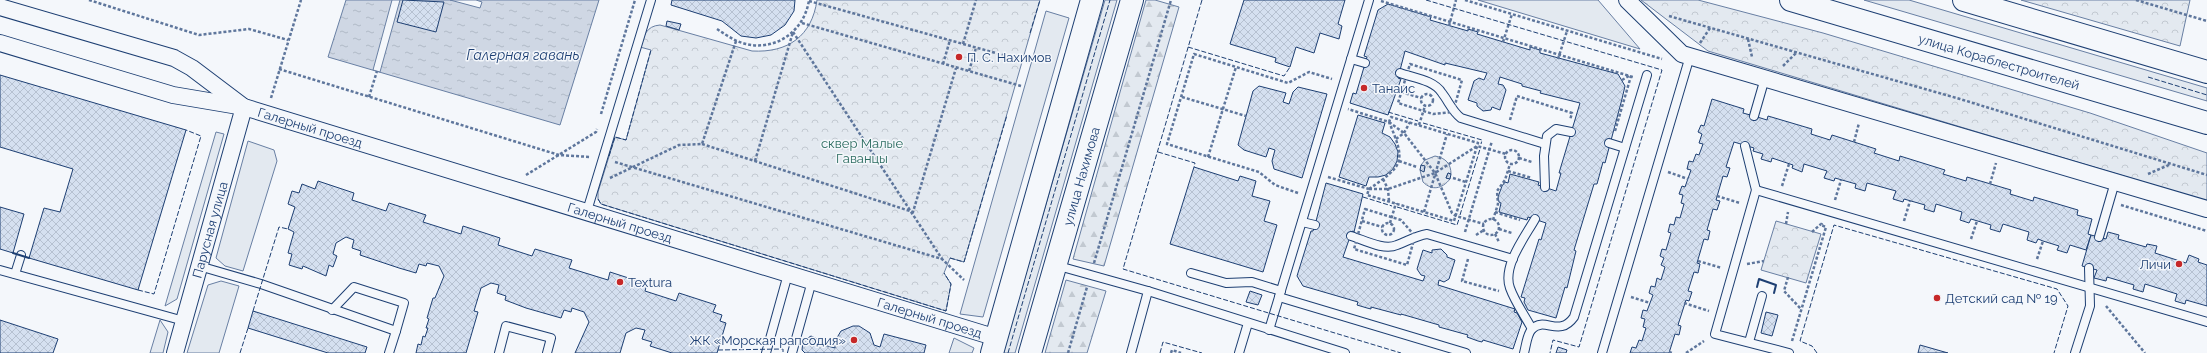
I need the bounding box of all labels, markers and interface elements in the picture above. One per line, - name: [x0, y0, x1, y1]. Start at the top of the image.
- street label: улица Кораблестроителей: [1917, 31, 2081, 92]
- water label: Галерная гавань: [466, 47, 580, 63]
- place label: П. С. Нахимов: [967, 50, 1051, 65]
- marker: П. С. Нахимов: [954, 52, 964, 62]
- place label: Танаис: [1372, 81, 1415, 96]
- marker: Танаис: [1359, 83, 1369, 93]
- street label: Галерный проезд: [256, 104, 365, 151]
- street label: улица Нахимова: [1060, 125, 1102, 227]
- park label: сквер Малые Гаванцы: [821, 136, 903, 166]
- street label: Парусная улица: [189, 180, 230, 280]
- street label: Галерный проезд: [566, 199, 675, 246]
- place label: Личи: [2139, 257, 2171, 272]
- marker: Личи: [2174, 259, 2184, 269]
- place label: Textura: [628, 275, 672, 290]
- marker: Textura: [615, 277, 625, 287]
- place label: Детский сад № 19: [1945, 291, 2058, 306]
- marker: Детский сад № 19: [1932, 293, 1942, 303]
- street label: Галерный проезд: [876, 294, 984, 341]
- place label: ЖК «Морская рапсодия»: [690, 333, 846, 348]
- marker: ЖК «Морская рапсодия»: [849, 335, 859, 345]

